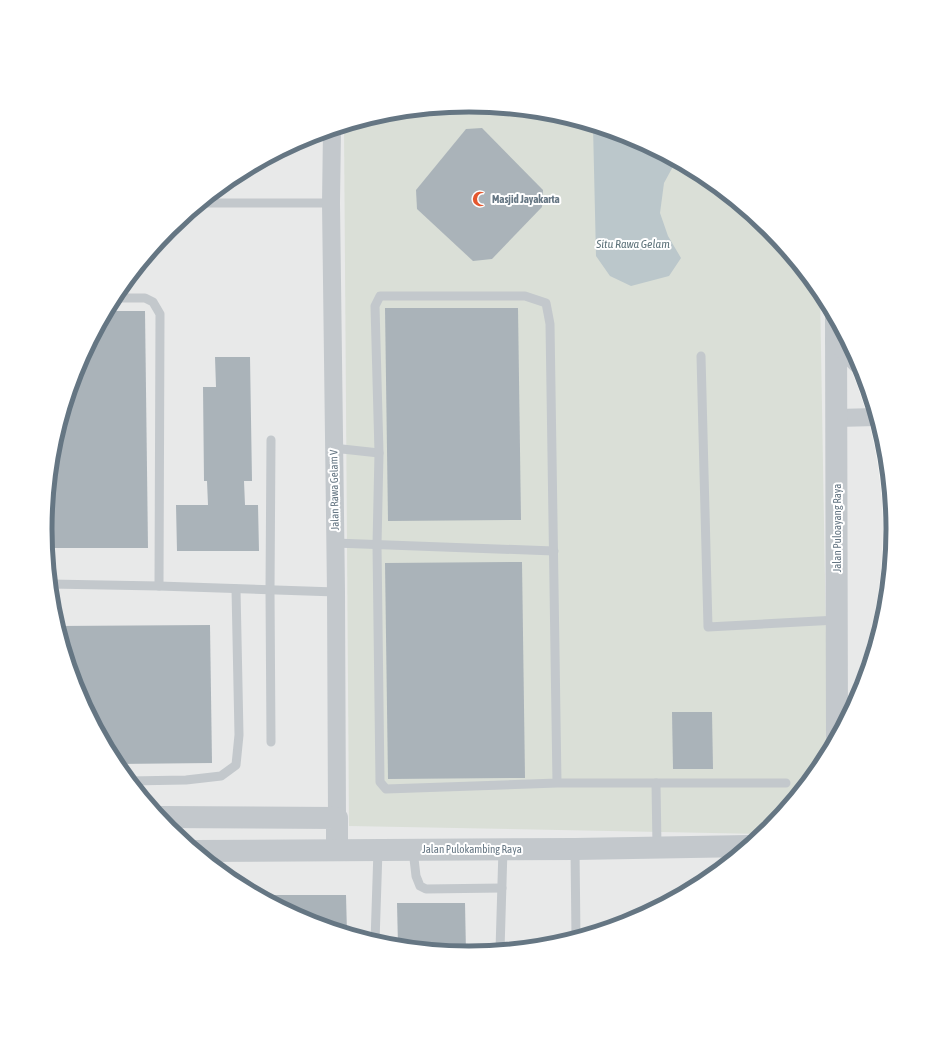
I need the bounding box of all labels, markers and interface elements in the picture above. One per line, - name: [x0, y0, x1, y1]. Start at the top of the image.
- mosque icon: Masjid Jayakarta: [471, 190, 489, 208]
- place label: Masjid Jayakarta: [492, 193, 560, 205]
- water label: Situ Rawa Gelam: [595, 237, 670, 251]
- street label: Jalan Rawa Gelam V: [327, 449, 341, 531]
- street label: Jalan Puloayang Raya: [831, 484, 843, 572]
- street label: Jalan Pulokambing Raya: [422, 843, 522, 855]

